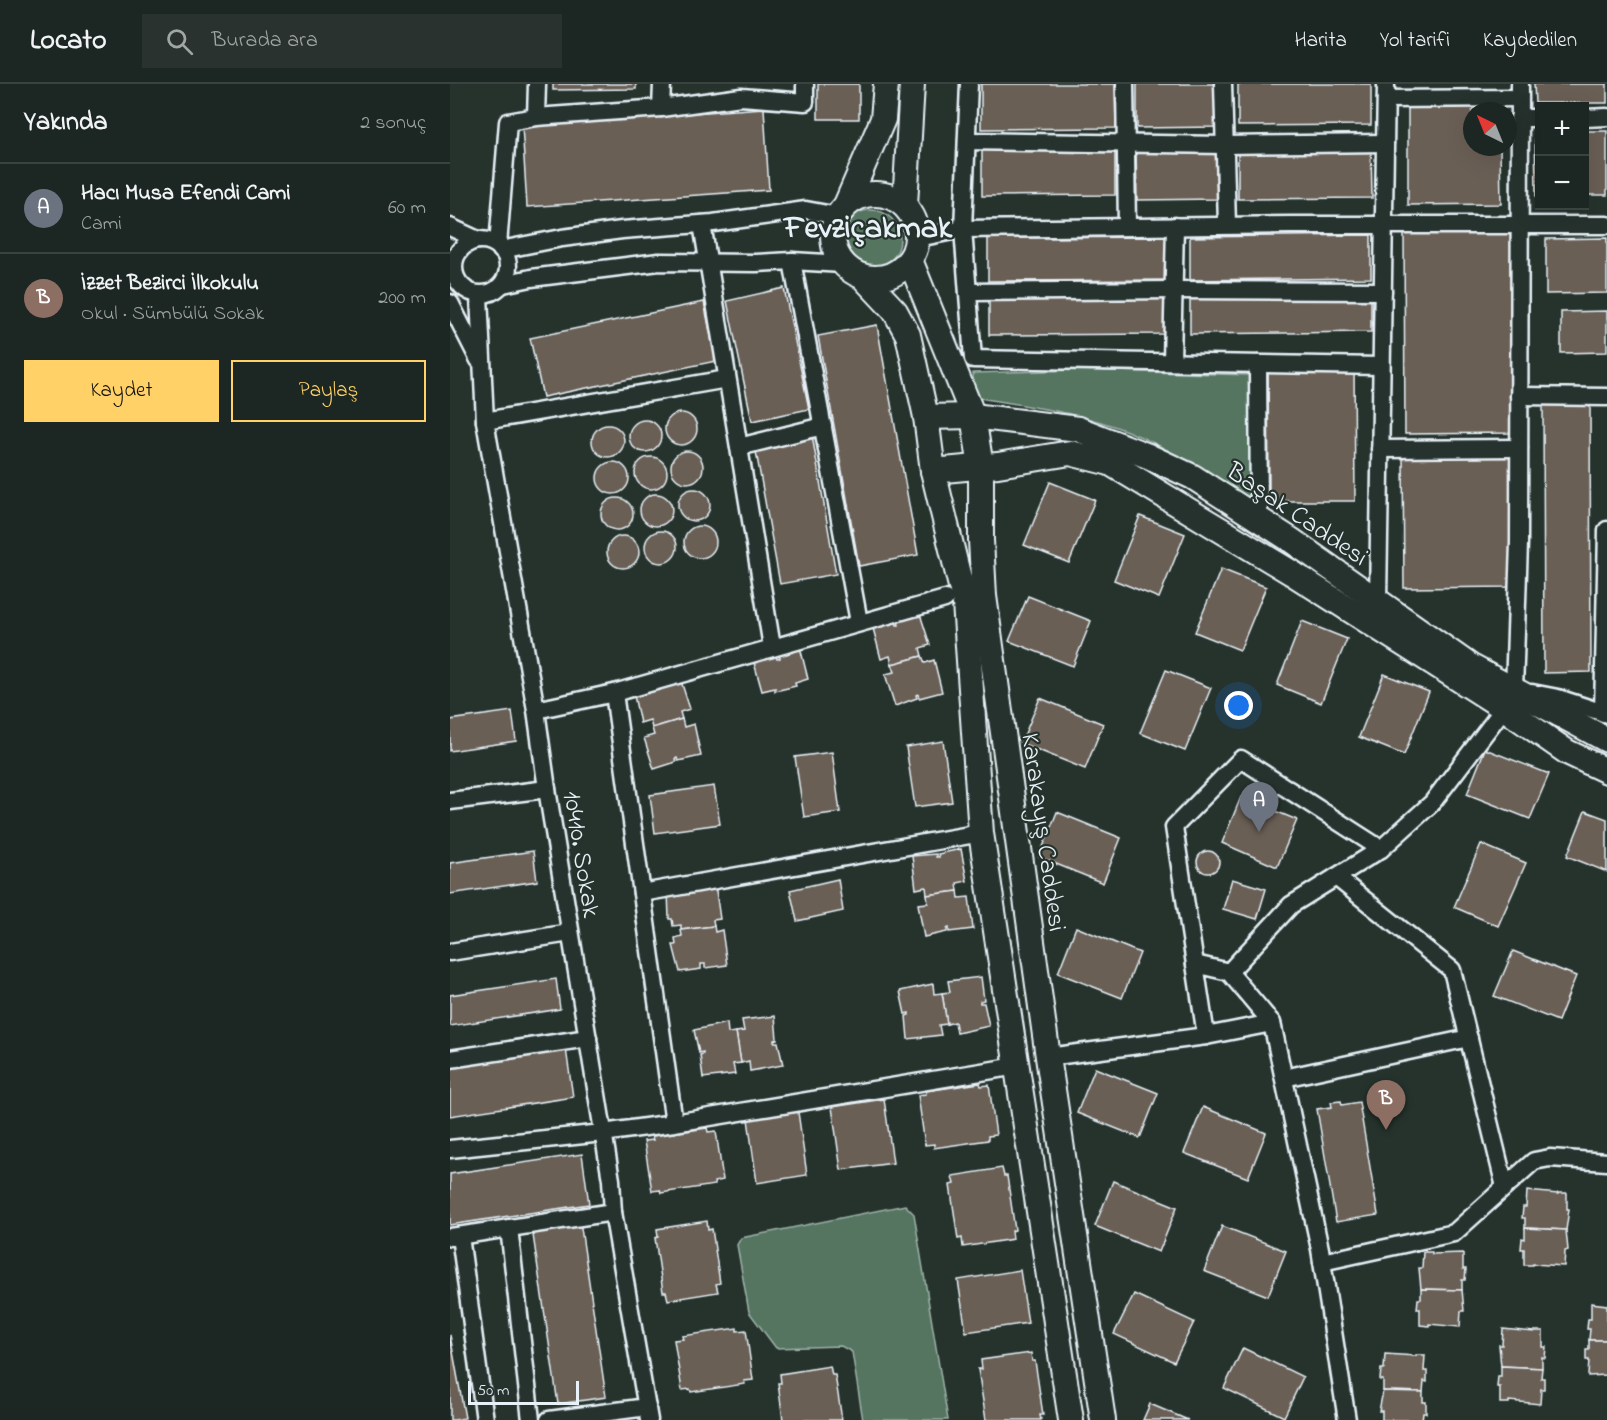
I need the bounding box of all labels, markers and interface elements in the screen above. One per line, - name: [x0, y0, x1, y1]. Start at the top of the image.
- search box: [142, 14, 562, 68]
- text: Locato: [30, 21, 106, 62]
- icon: search: [163, 25, 196, 58]
- text: Burada ara: [211, 25, 318, 57]
- text: Harita: [1295, 26, 1347, 56]
- text: Yol tarifi: [1380, 26, 1450, 56]
- text: Kaydedilen: [1483, 26, 1577, 56]
- north arrow: [1463, 102, 1517, 156]
- map controls: [1535, 102, 1589, 210]
- button: +: [1535, 102, 1589, 156]
- text: Yakında: [24, 104, 108, 142]
- text: 2 sonuç: [360, 109, 426, 138]
- button: −: [1535, 156, 1589, 210]
- text: Hacı Musa Efendi Cami: [81, 178, 290, 210]
- text: A: [37, 194, 50, 223]
- text: 60 m: [388, 194, 426, 223]
- district label: Fevziçakmak: [782, 206, 953, 253]
- text: Cami: [81, 210, 122, 239]
- text: İzzet Bezirci İlkokulu: [81, 268, 259, 300]
- text: B: [37, 284, 50, 313]
- text: 200 m: [378, 284, 426, 313]
- text: Okul · Sümbülü Sokak: [81, 300, 264, 329]
- button: Kaydet: [24, 360, 219, 422]
- button: Paylaş: [231, 360, 426, 422]
- street label: Başak Caddesi: [1217, 453, 1375, 577]
- your location: [1224, 691, 1253, 720]
- street label: Karakayış Caddesi: [1009, 731, 1075, 934]
- pin: A: [1240, 782, 1278, 832]
- street label: 10410. Sokak: [551, 788, 609, 921]
- pin: B: [1366, 1080, 1406, 1130]
- scale bar: [468, 1378, 579, 1406]
- text: 50 m: [477, 1379, 509, 1403]

